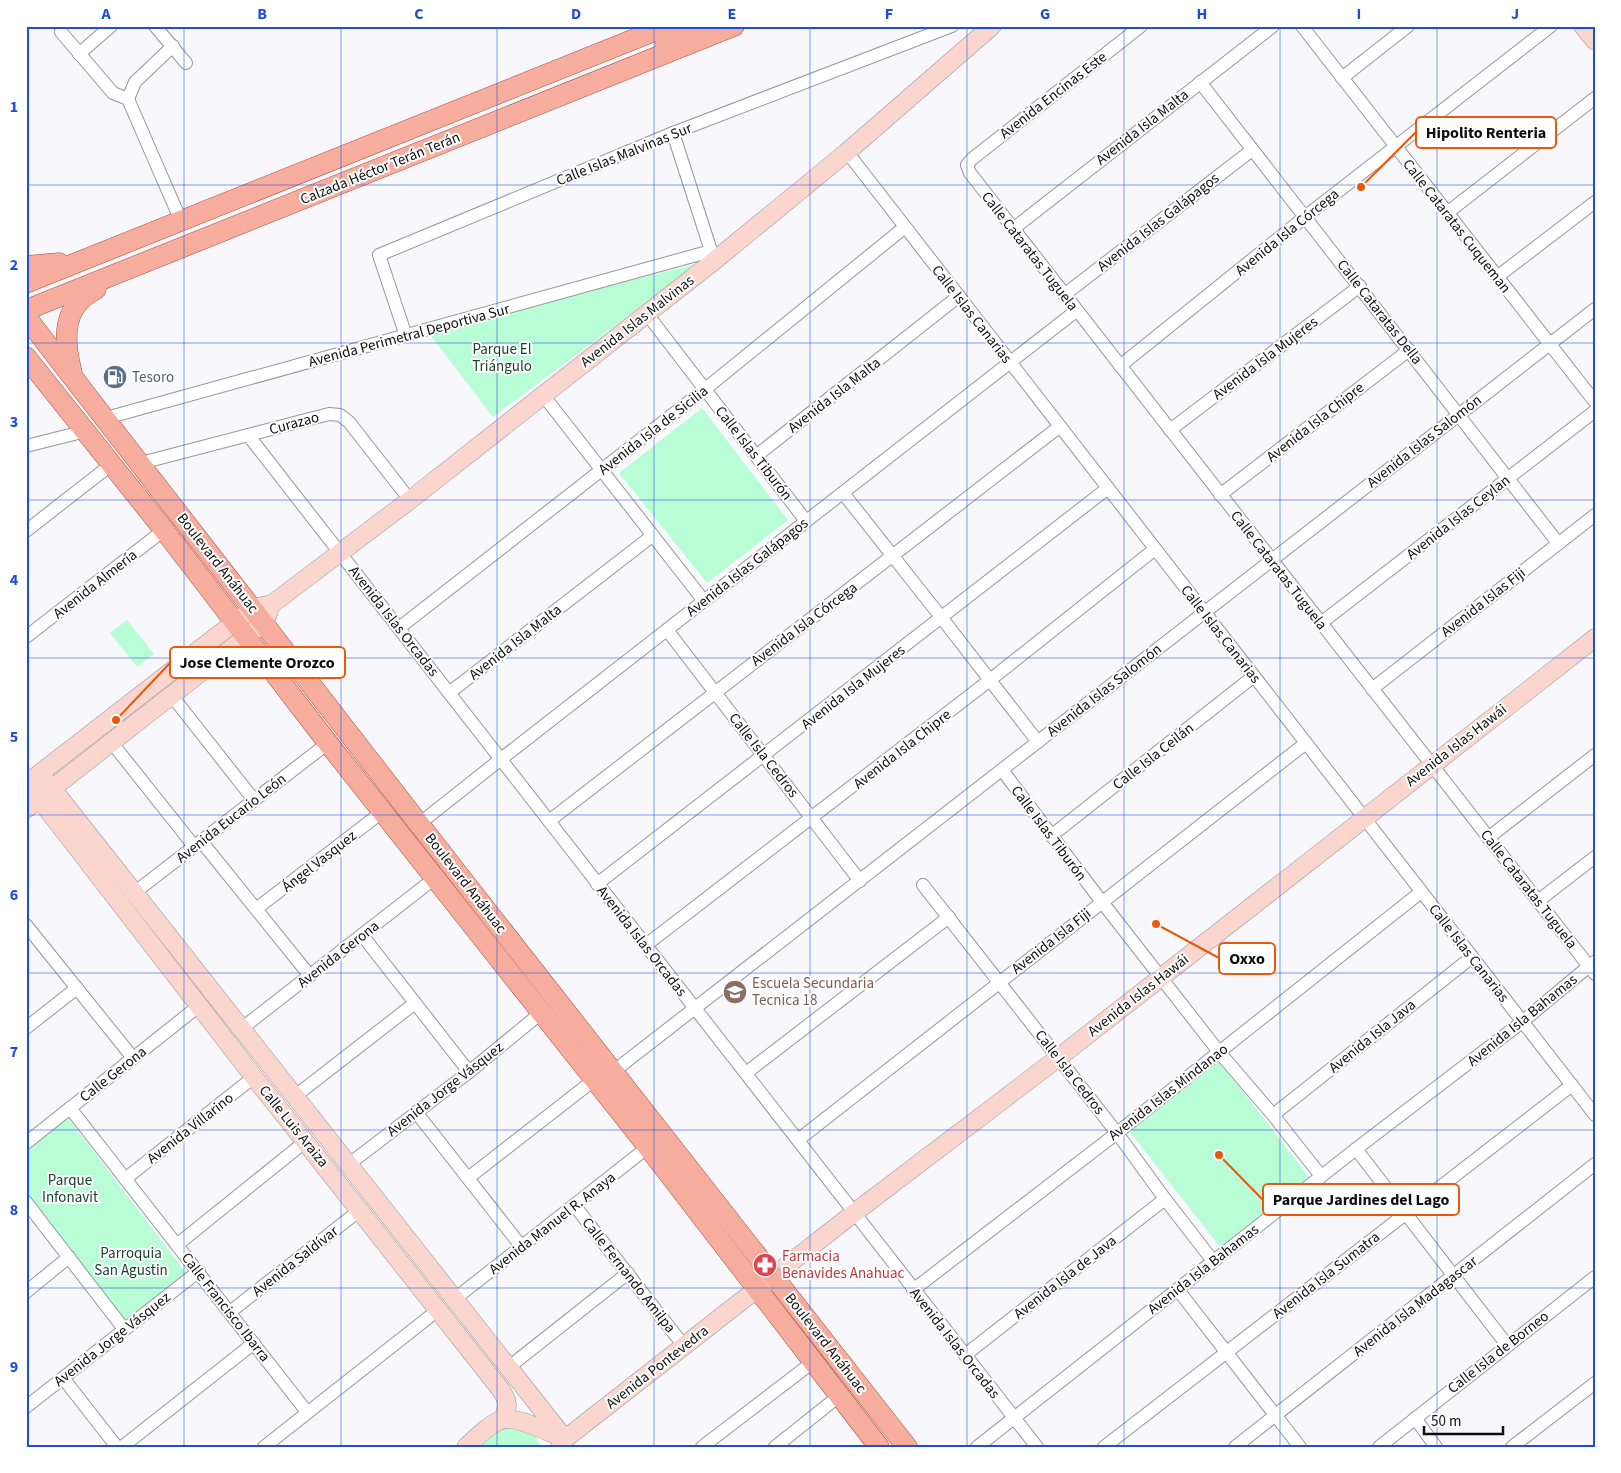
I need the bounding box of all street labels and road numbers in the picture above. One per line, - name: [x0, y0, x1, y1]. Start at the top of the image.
- street label: Avenida Encinas Este: [995, 47, 1111, 144]
- street label: Avenida Isla Malta: [1092, 85, 1193, 170]
- street label: Calle Islas Malvinas Sur: [553, 117, 696, 191]
- street label: Calzada Héctor Terán Terán: [297, 127, 463, 210]
- street label: Calle Cataratas Cuqueman: [1398, 155, 1516, 298]
- street label: Avenida Islas Galápagos: [1093, 168, 1224, 277]
- street label: Avenida Isla Córcega: [1231, 184, 1344, 281]
- street label: Calle Cataratas Tuguela: [976, 187, 1083, 315]
- street label: Calle Cataratas Della: [1332, 255, 1427, 369]
- street label: Calle Islas Canarias: [926, 261, 1017, 368]
- street label: Avenida Islas Malvinas: [576, 270, 699, 372]
- street label: Avenida Perimetral Deportiva Sur: [306, 298, 513, 372]
- street label: Avenida Isla Mujeres: [1208, 312, 1322, 405]
- street label: Avenida Isla Malta: [784, 353, 885, 438]
- street label: Avenida Isla Chipre: [1262, 377, 1369, 467]
- street label: Avenida Isla de Sicilia: [594, 381, 713, 480]
- street label: Avenida Islas Salomón: [1363, 390, 1486, 493]
- street label: Calle Islas Tiburón: [710, 402, 797, 505]
- street label: Curazao: [267, 407, 321, 440]
- street label: Avenida Islas Ceylan: [1402, 470, 1515, 565]
- street label: Calle Cataratas Tuguela: [1225, 506, 1332, 634]
- street label: Boulevard Anáhuac: [172, 509, 263, 618]
- street label: Avenida Islas Galápagos: [682, 513, 813, 622]
- street label: Avenida Almería: [49, 545, 142, 624]
- street label: Avenida Islas Orcadas: [344, 561, 444, 681]
- street label: Avenida Islas Fiji: [1436, 563, 1530, 642]
- street label: Avenida Isla Córcega: [747, 577, 862, 671]
- street label: Calle Islas Canarias: [1175, 581, 1266, 688]
- street label: Avenida Isla Malta: [465, 600, 566, 685]
- street label: Avenida Islas Salomón: [1043, 639, 1166, 742]
- street label: Avenida Isla Mujeres: [797, 640, 910, 735]
- street label: Avenida Islas Hawái: [1401, 699, 1511, 792]
- street label: Avenida Isla Chipre: [849, 704, 956, 794]
- street label: Calle Isla Cedros: [724, 708, 803, 802]
- street label: Calle Isla Ceilán: [1108, 718, 1198, 795]
- street label: Avenida Eucario León: [172, 769, 291, 868]
- street label: Calle Islas Tiburón: [1006, 781, 1092, 885]
- street label: Calle Cataratas Tuguela: [1475, 825, 1582, 953]
- street label: Ángel Vasquez: [278, 826, 361, 897]
- street label: Boulevard Anáhuac: [420, 829, 511, 938]
- street label: Avenida Islas Orcadas: [592, 881, 692, 1001]
- street label: Calle Islas Canarias: [1423, 900, 1514, 1007]
- street label: Avenida Isla Fiji: [1007, 903, 1096, 979]
- street label: Avenida Gerona: [293, 916, 384, 993]
- street label: Avenida Islas Hawái: [1083, 949, 1193, 1042]
- street label: Avenida Isla Bahamas: [1463, 969, 1582, 1071]
- street label: Avenida Isla Java: [1324, 995, 1420, 1078]
- street label: Calle Isla Cedros: [1030, 1025, 1109, 1119]
- street label: Avenida Jorge Vásquez: [383, 1037, 508, 1142]
- street label: Avenida Islas Mindanao: [1104, 1039, 1233, 1146]
- street label: Calle Gerona: [75, 1042, 151, 1107]
- street label: Calle Luis Araiza: [254, 1081, 333, 1172]
- street label: Avenida Villarino: [142, 1088, 238, 1169]
- street label: Avenida Manuel R. Anaya: [484, 1167, 620, 1280]
- street label: Calle Fernando Amilpa: [577, 1213, 680, 1337]
- street label: Avenida Isla Bahamas: [1143, 1219, 1263, 1320]
- street label: Avenida Saldívar: [248, 1221, 343, 1302]
- street label: Avenida Isla Sumatra: [1268, 1227, 1384, 1324]
- street label: Avenida Isla de Java: [1009, 1230, 1121, 1324]
- street label: Calle Francisco Ibarra: [176, 1248, 275, 1366]
- street label: Avenida Isla Madagascar: [1349, 1251, 1483, 1362]
- street label: Avenida Islas Orcadas: [905, 1283, 1005, 1403]
- street label: Avenida Jorge Vásquez: [50, 1287, 175, 1392]
- street label: Boulevard Anáhuac: [780, 1289, 871, 1398]
- street label: Calle Isla de Borneo: [1443, 1306, 1553, 1399]
- street label: Avenida Pontevedra: [602, 1321, 713, 1414]

